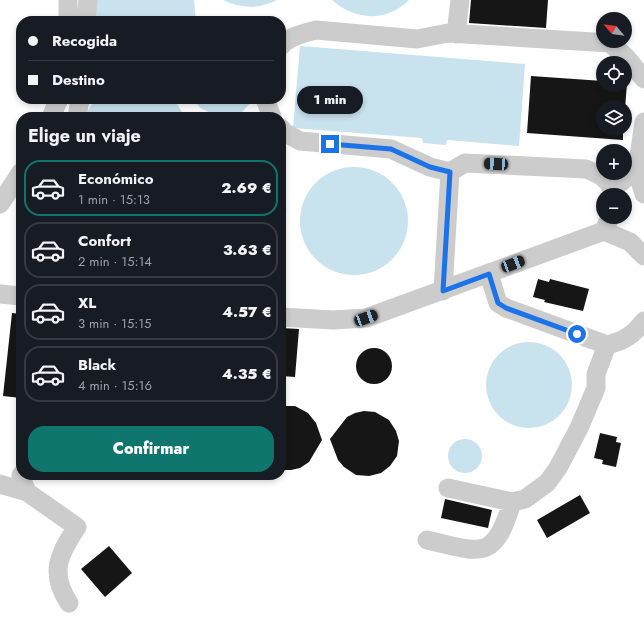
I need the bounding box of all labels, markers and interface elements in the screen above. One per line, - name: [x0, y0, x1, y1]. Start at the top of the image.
- north arrow: [596, 12, 632, 48]
- map controls: [596, 12, 632, 224]
- text: Recogida: [52, 30, 117, 52]
- button: locate: [596, 56, 632, 92]
- text: Destino: [52, 69, 105, 91]
- callout: 1 min: [297, 86, 363, 114]
- text: 1 min: [314, 90, 346, 109]
- button: layers: [596, 100, 632, 136]
- text: Elige un viaje: [28, 123, 141, 149]
- route end: [321, 135, 339, 153]
- button: +: [596, 144, 632, 180]
- car: [484, 157, 508, 171]
- text: Económico: [78, 168, 153, 190]
- icon: car: [30, 170, 66, 206]
- text: 2.69 €: [221, 177, 272, 199]
- button: −: [596, 188, 632, 224]
- text: 1 min · 15:13: [78, 190, 150, 209]
- text: Confort: [78, 230, 131, 252]
- icon: car: [30, 232, 66, 268]
- text: 3.63 €: [223, 239, 272, 261]
- text: 2 min · 15:14: [78, 252, 152, 271]
- car: [500, 254, 526, 274]
- text: XL: [78, 292, 96, 314]
- icon: car: [30, 294, 66, 330]
- text: 4.57 €: [222, 301, 272, 323]
- car: [353, 308, 379, 328]
- text: 3 min · 15:15: [78, 314, 151, 333]
- route start: [568, 325, 586, 343]
- text: Black: [78, 354, 116, 376]
- icon: car: [30, 356, 66, 392]
- text: 4.35 €: [222, 363, 272, 385]
- text: 4 min · 15:16: [78, 376, 152, 395]
- button: Confirmar: [28, 426, 274, 472]

